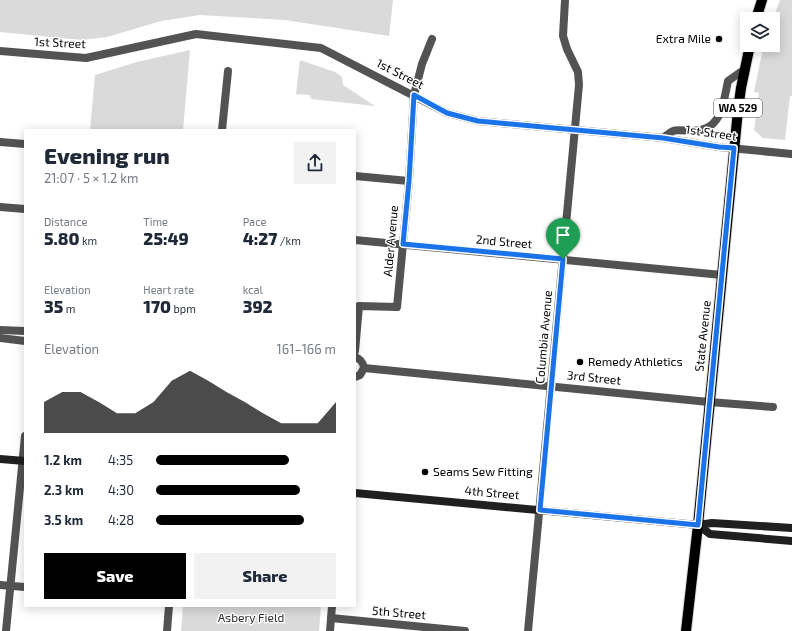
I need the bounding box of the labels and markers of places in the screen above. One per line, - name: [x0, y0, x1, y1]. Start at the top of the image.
- place label: Extra Mile: [656, 31, 711, 45]
- marker: Extra Mile: [714, 34, 724, 44]
- pin: [546, 218, 580, 259]
- place label: Remedy Athletics: [588, 354, 683, 368]
- marker: Remedy Athletics: [575, 357, 585, 367]
- place label: Seams Sew Fitting: [433, 464, 533, 478]
- marker: Seams Sew Fitting: [420, 467, 430, 477]

